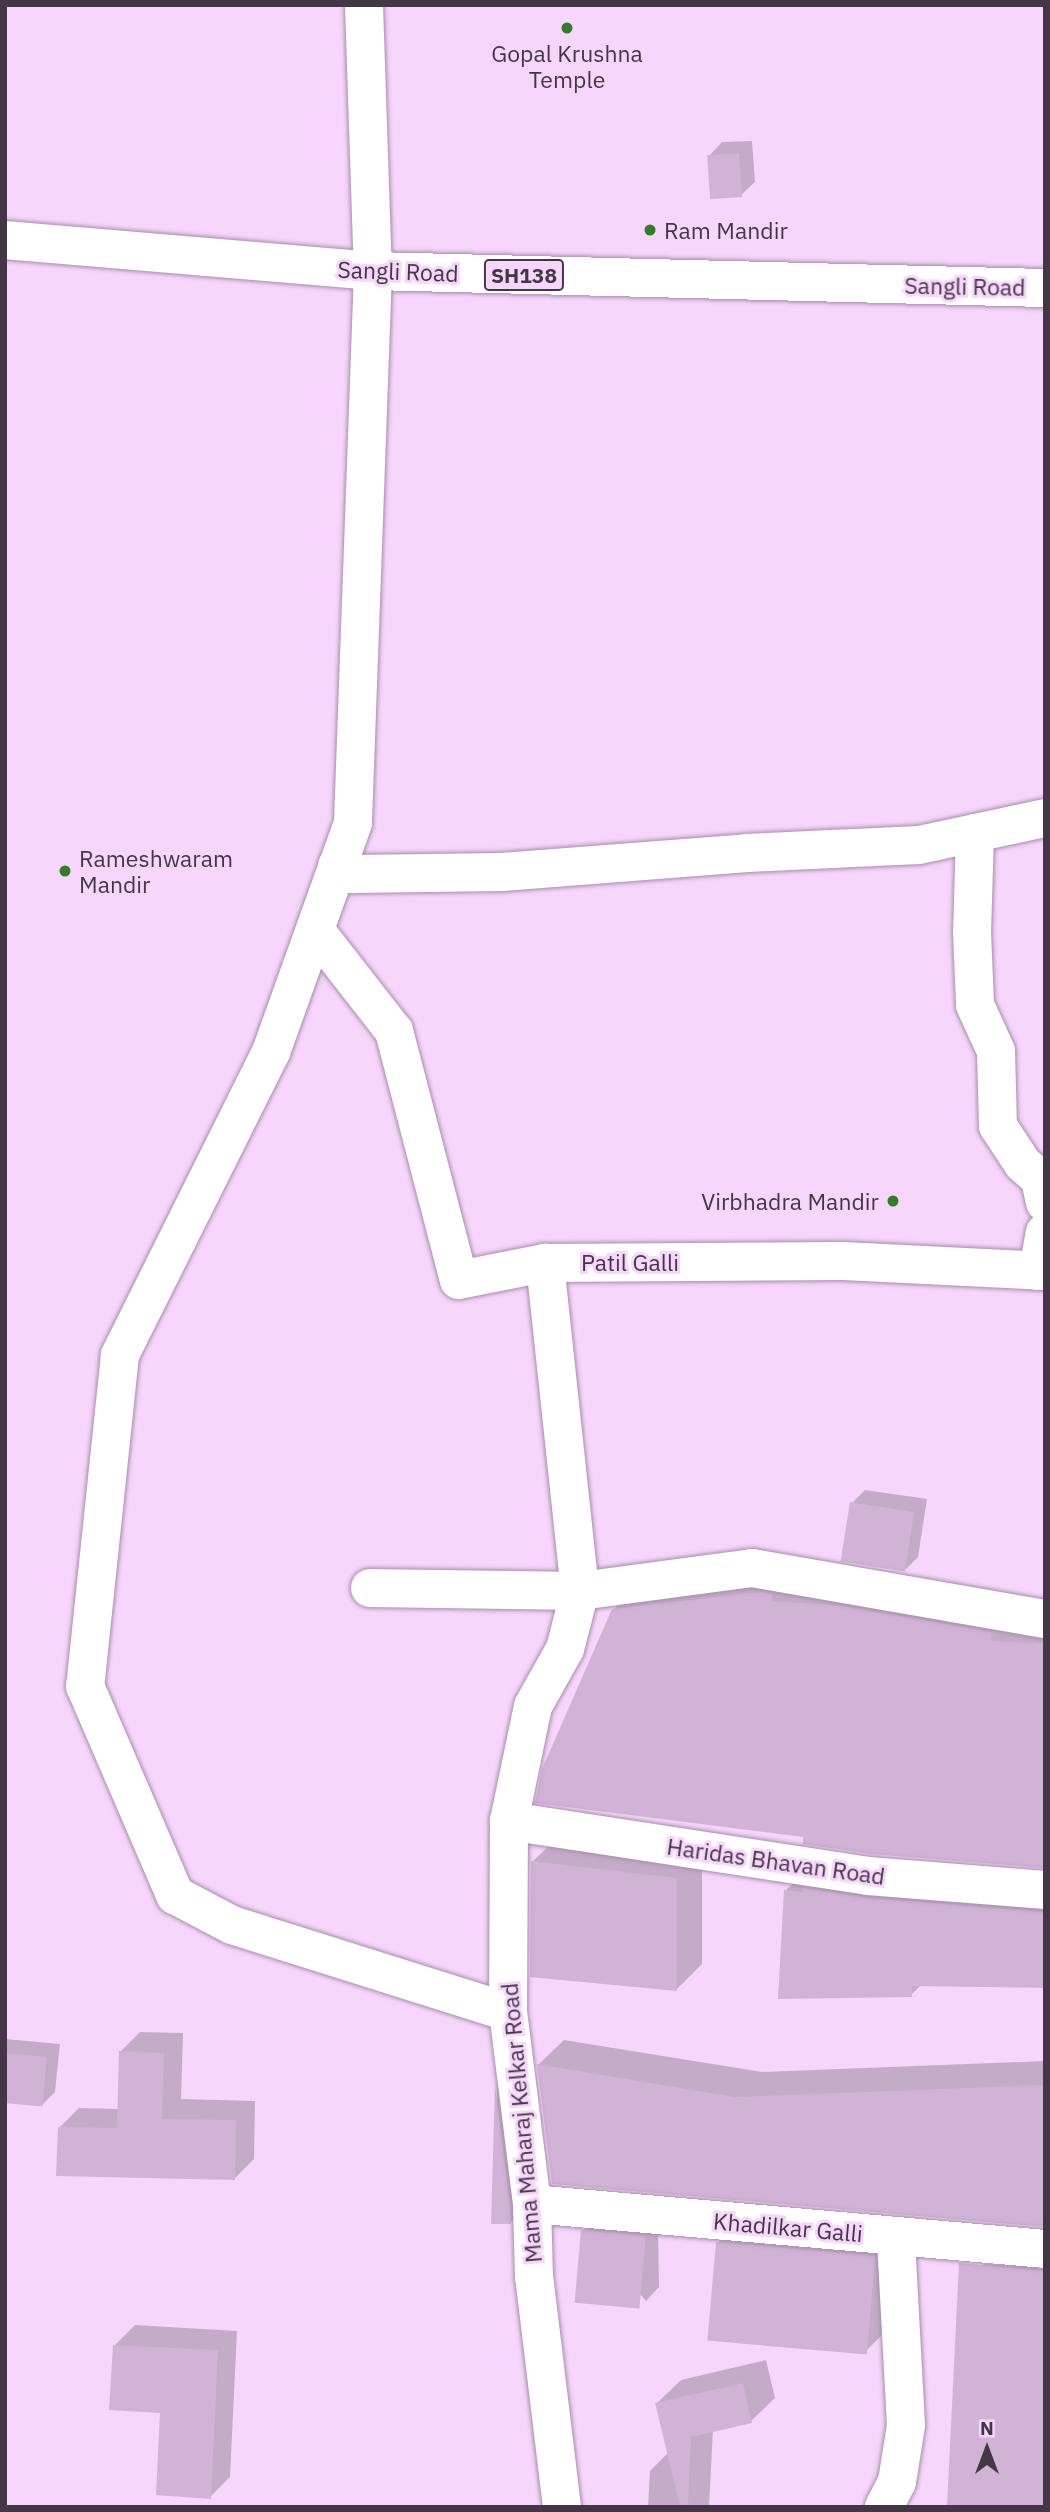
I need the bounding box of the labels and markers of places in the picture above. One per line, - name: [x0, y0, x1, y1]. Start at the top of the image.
- marker: Gopal Krushna Temple: [559, 20, 575, 36]
- place label: Gopal Krushna Temple: [491, 39, 643, 93]
- place label: Ram Mandir: [664, 216, 788, 244]
- marker: Ram Mandir: [642, 222, 658, 238]
- place label: Rameshwaram Mandir: [79, 844, 233, 898]
- marker: Rameshwaram Mandir: [57, 863, 73, 879]
- place label: Virbhadra Mandir: [701, 1187, 879, 1215]
- marker: Virbhadra Mandir: [885, 1193, 901, 1209]

